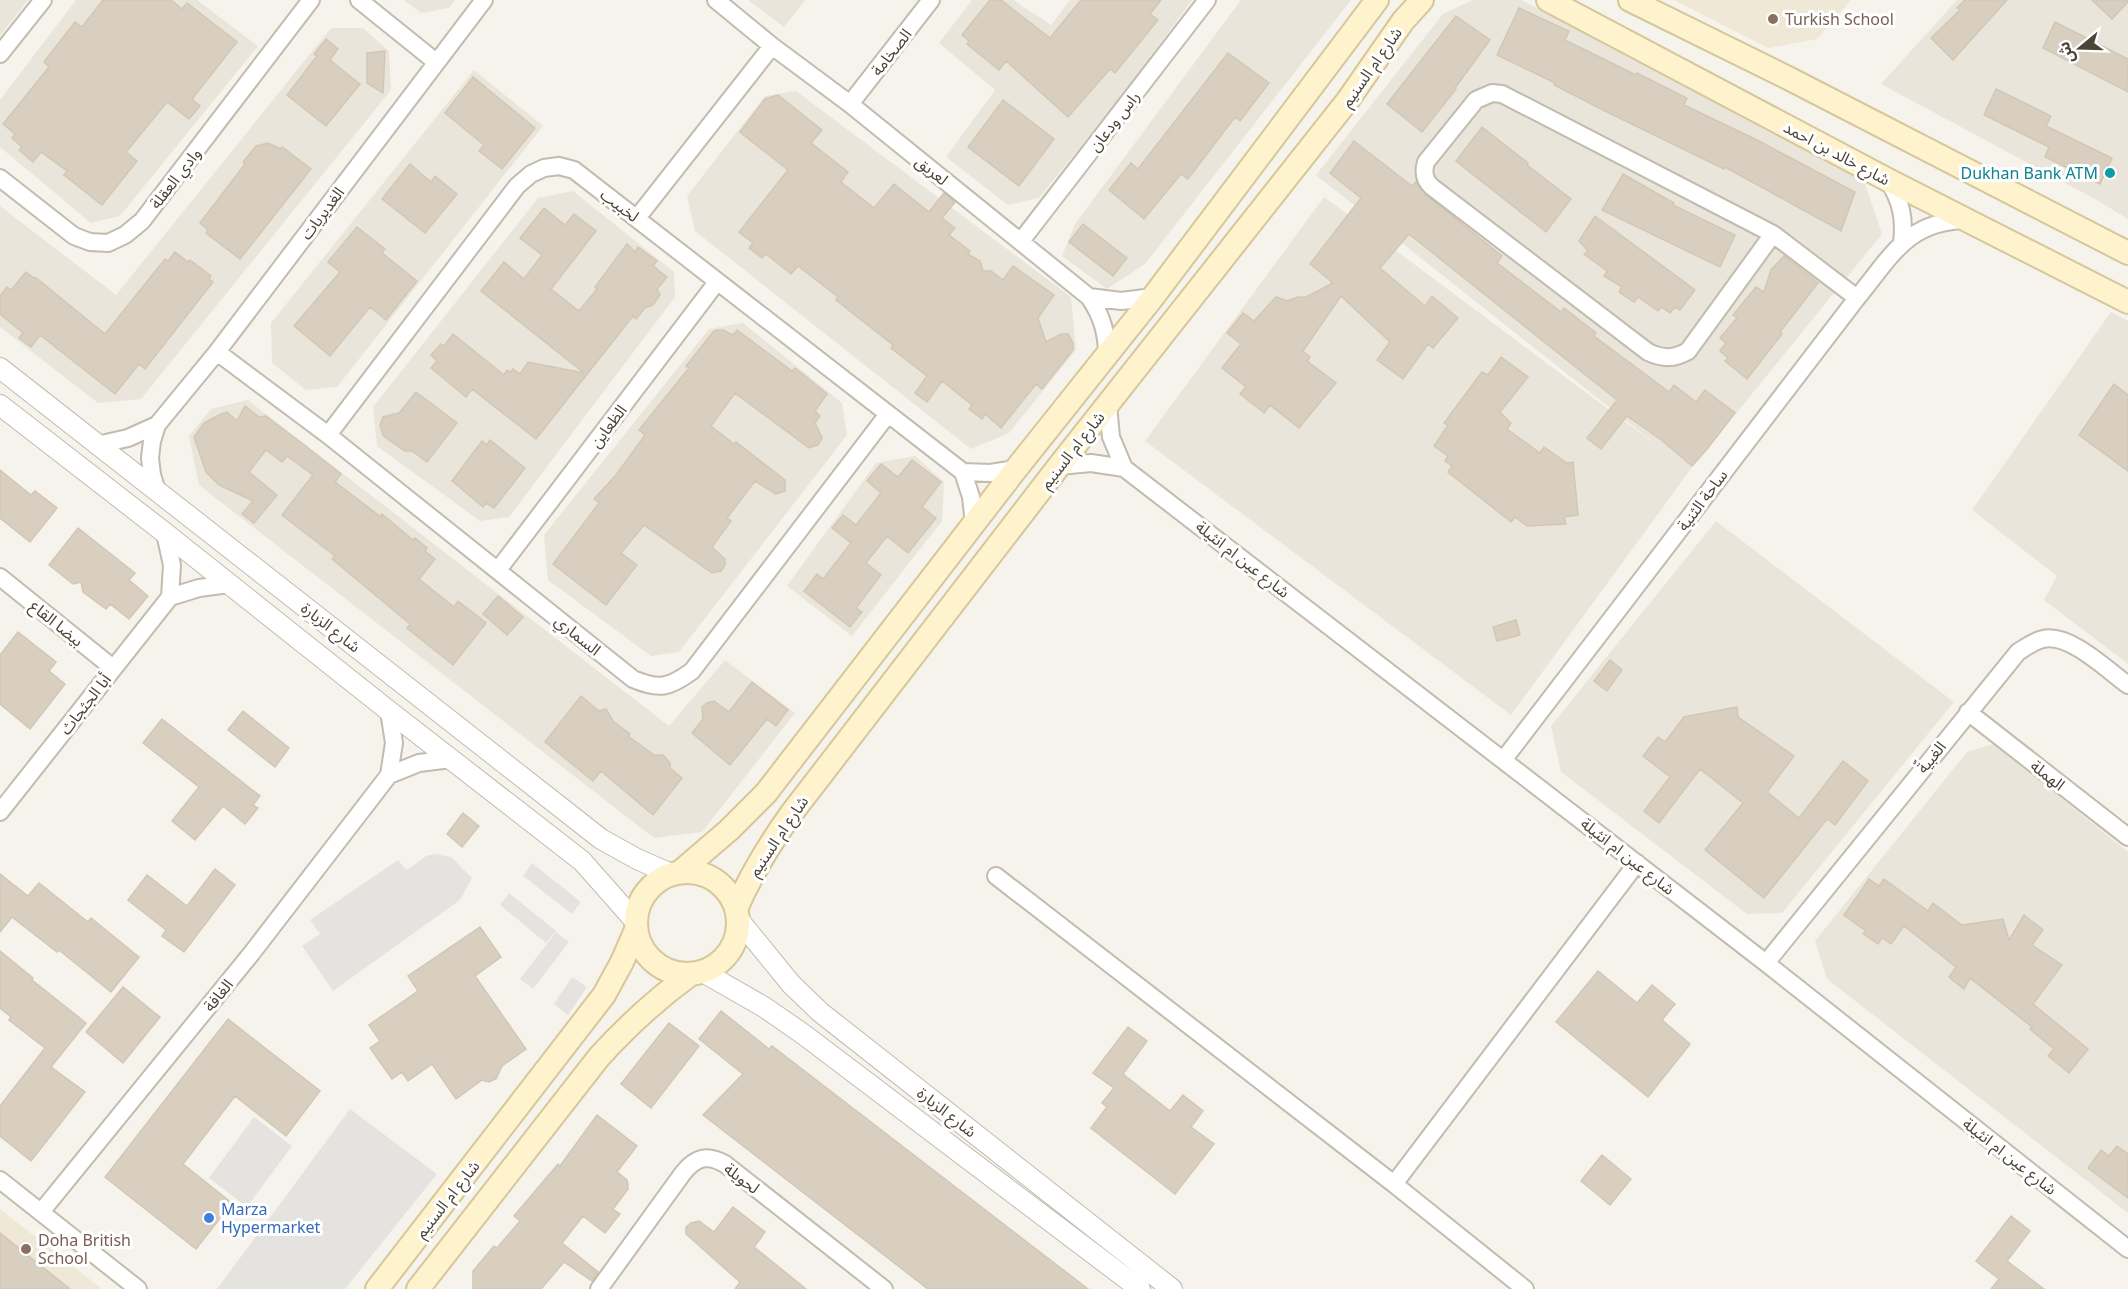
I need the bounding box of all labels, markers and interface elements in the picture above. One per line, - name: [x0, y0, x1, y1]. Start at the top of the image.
- place label: Turkish School: [1785, 8, 1894, 30]
- marker: Turkish School: [1766, 12, 1780, 26]
- north arrow: [2050, 18, 2110, 78]
- street label: شارع ام السنيم: [1335, 23, 1408, 113]
- street label: الصخامة: [866, 24, 916, 80]
- text: ش: [2052, 39, 2080, 67]
- street label: راس ودعان: [1083, 86, 1145, 156]
- street label: شارع خالد بن احمد: [1779, 116, 1894, 192]
- street label: وادي العقلة: [144, 143, 207, 214]
- street label: لعريق: [911, 150, 953, 190]
- place label: Dukhan Bank ATM: [1960, 162, 2098, 184]
- marker: Dukhan Bank ATM: [2103, 166, 2117, 180]
- street label: الغديريات: [295, 182, 349, 244]
- street label: لخبيب: [596, 183, 644, 227]
- street label: الظعاين: [585, 400, 631, 452]
- street label: شارع ام السنيم: [1035, 407, 1111, 495]
- street label: ساحة الثنية: [1672, 465, 1732, 535]
- street label: شارع عين ام انثيلة: [1190, 515, 1295, 604]
- street label: بيضا القاع: [24, 595, 88, 653]
- street label: شارع الزبارة: [295, 597, 365, 659]
- street label: السماري: [549, 610, 606, 662]
- street label: أبا الجثجاث: [54, 669, 116, 739]
- street label: الغبيةّ: [1911, 736, 1951, 778]
- street label: الهملة: [2026, 755, 2070, 795]
- street label: شارع ام السنيم: [743, 791, 815, 882]
- street label: شارع عين ام انثيلة: [1575, 812, 1680, 901]
- street label: الغافة: [198, 974, 238, 1016]
- street label: شارع الزبارة: [911, 1082, 981, 1144]
- street label: شارع عين ام انثيلة: [1957, 1112, 2062, 1201]
- street label: شارع ام السنيم: [410, 1156, 486, 1244]
- street label: لحويلة: [720, 1157, 764, 1199]
- place label: Marza Hypermarket: [221, 1198, 321, 1238]
- marker: Marza Hypermarket: [202, 1211, 216, 1225]
- place label: Doha British School: [38, 1229, 131, 1269]
- marker: Doha British School: [19, 1242, 33, 1256]

